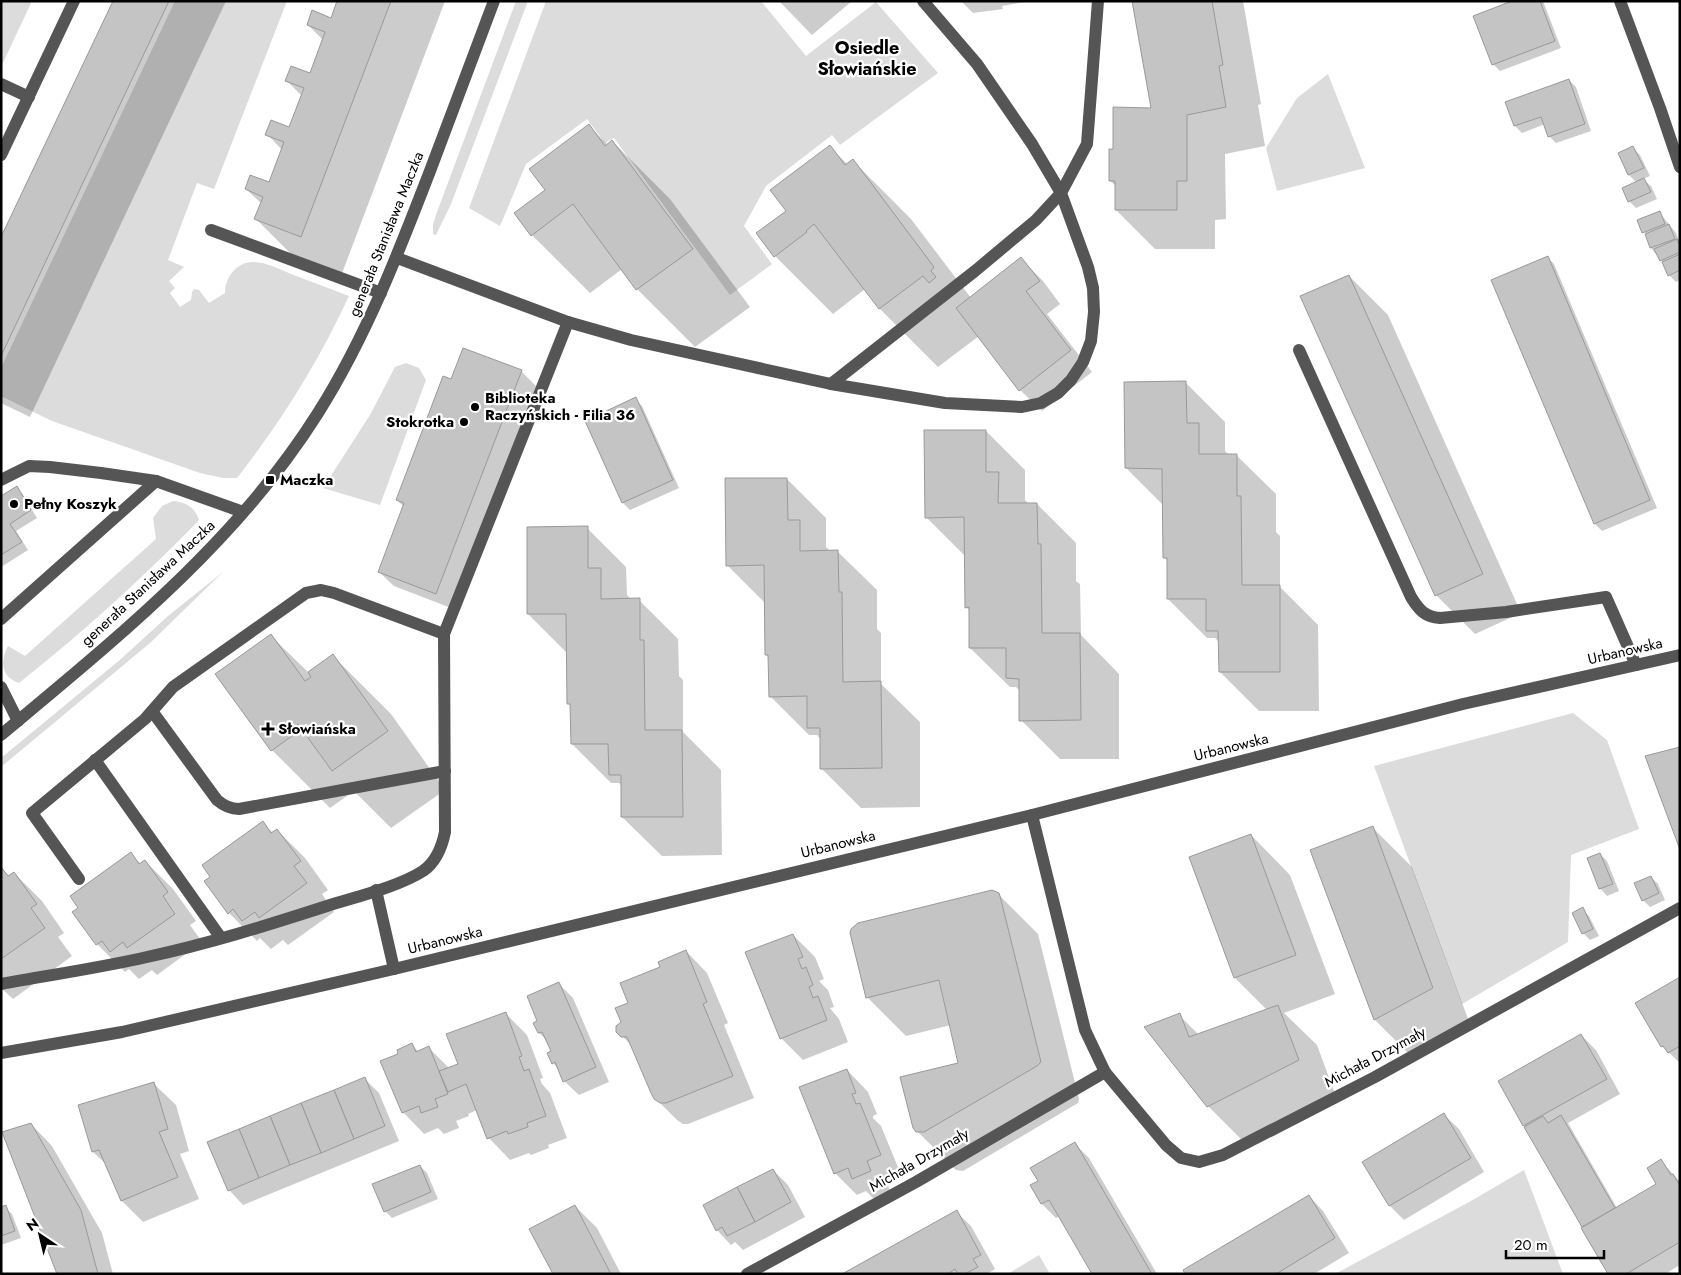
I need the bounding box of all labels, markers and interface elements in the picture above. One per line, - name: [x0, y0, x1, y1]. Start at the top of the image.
- district label: Osiedle Słowiańskie: [817, 35, 917, 82]
- street label: generała Stanisława Maczka: [343, 148, 429, 320]
- place label: Biblioteka Raczyńskich - Filia 36: [485, 387, 635, 426]
- marker: Biblioteka Raczyńskich - Filia 36: [469, 401, 481, 413]
- place label: Stokrotka: [386, 411, 454, 433]
- marker: Stokrotka: [458, 416, 470, 428]
- place label: Maczka: [280, 469, 333, 491]
- marker: Maczka: [264, 474, 276, 486]
- place label: Pełny Koszyk: [24, 493, 117, 515]
- marker: Pełny Koszyk: [8, 498, 20, 510]
- street label: generała Stanisława Maczka: [76, 515, 220, 651]
- street label: Urbanowska: [1585, 632, 1665, 670]
- place label: Słowiańska: [278, 718, 356, 740]
- marker: Słowiańska: [262, 723, 274, 735]
- street label: Urbanowska: [1191, 727, 1271, 767]
- street label: Urbanowska: [798, 824, 878, 864]
- street label: Urbanowska: [405, 920, 485, 960]
- street label: Michała Drzymały: [1320, 1021, 1430, 1093]
- street label: Michała Drzymały: [865, 1122, 973, 1198]
- north arrow: [15, 1210, 65, 1260]
- text: N: [22, 1213, 43, 1236]
- scale bar: [1506, 1228, 1604, 1260]
- text: 20 m: [1514, 1234, 1548, 1256]

